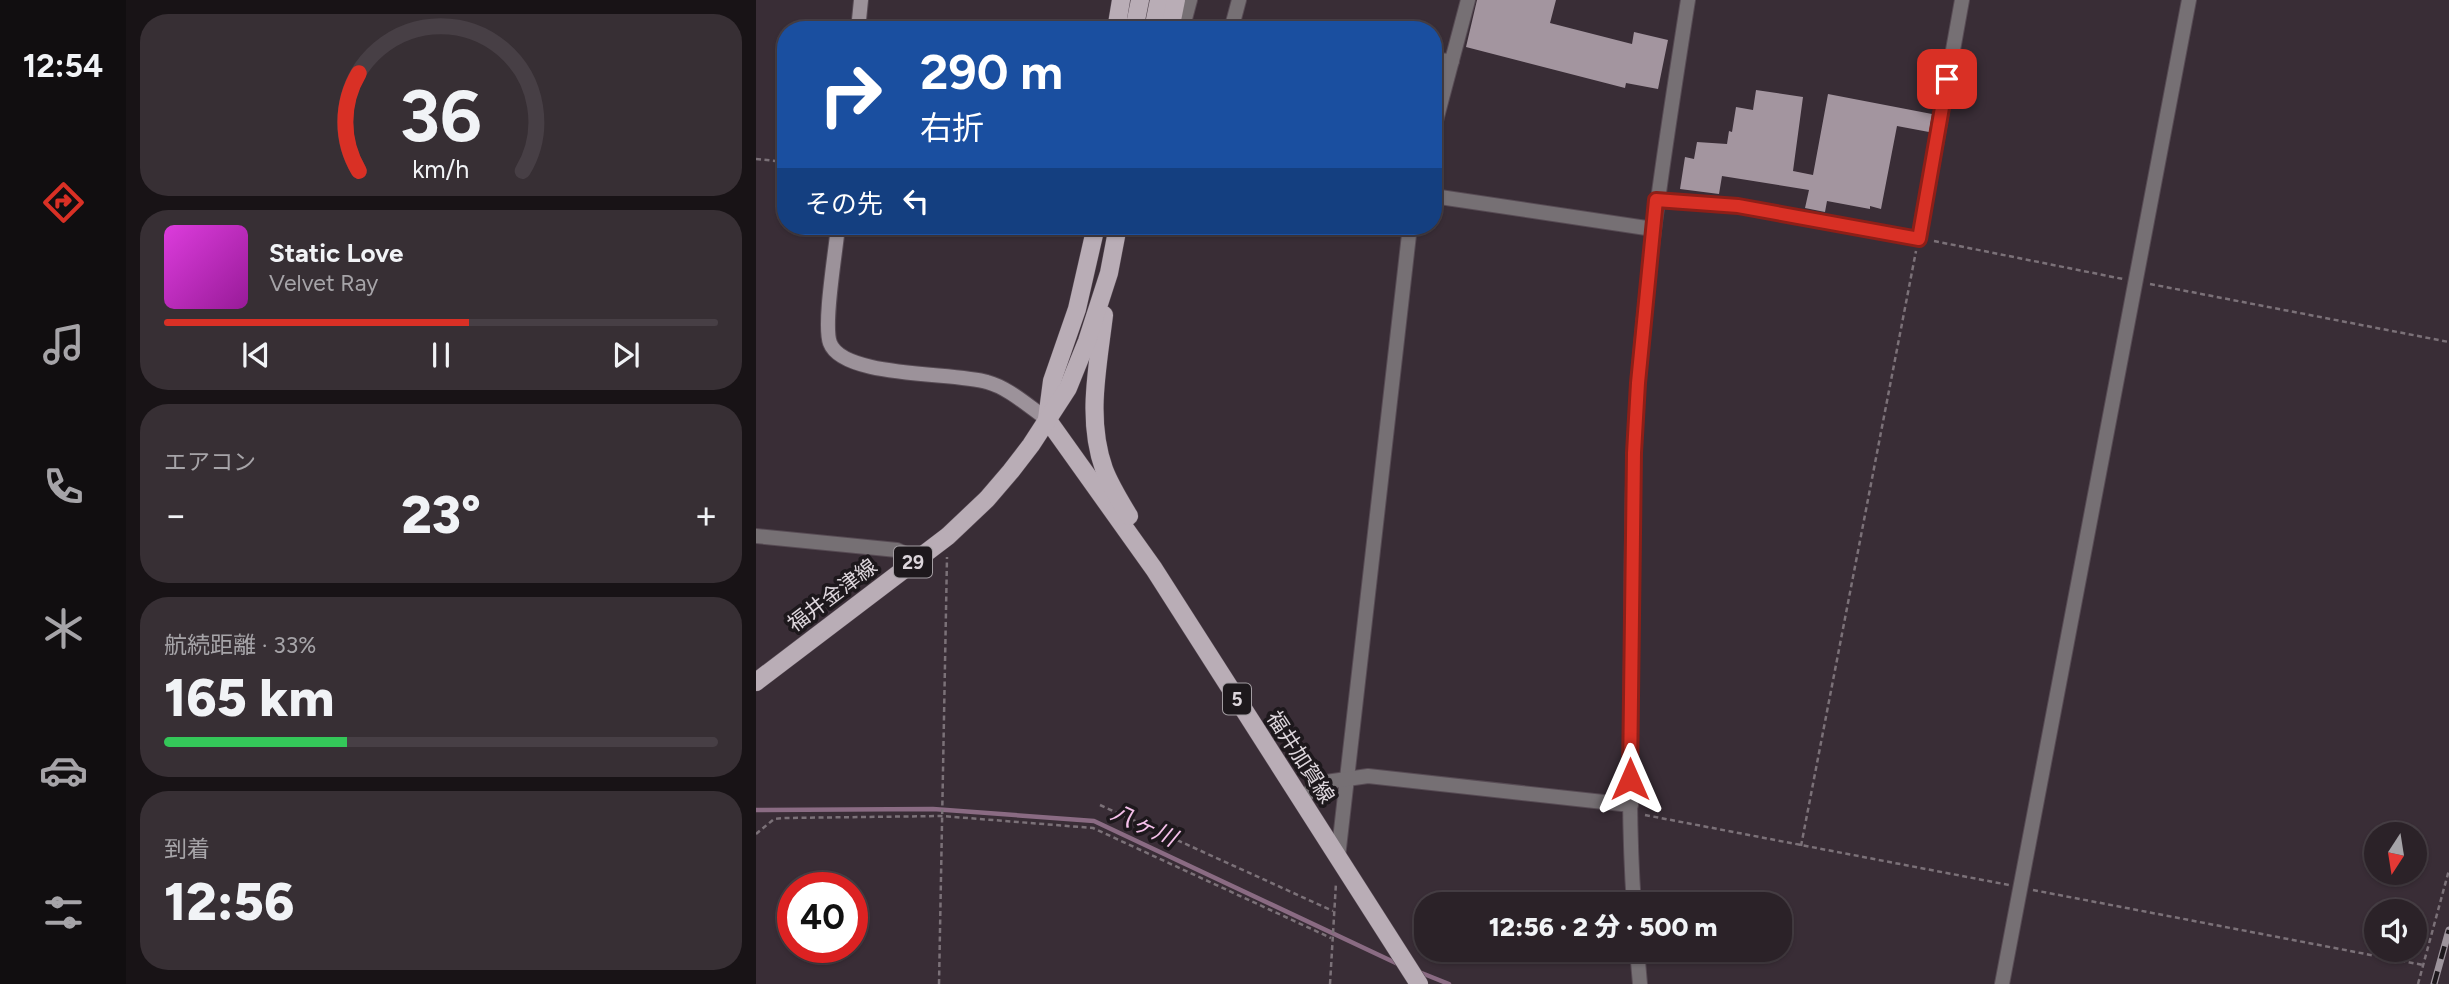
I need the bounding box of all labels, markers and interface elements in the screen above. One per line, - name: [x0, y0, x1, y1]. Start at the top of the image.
- text: 290 m: [920, 42, 1063, 101]
- text: 12:54: [23, 47, 103, 85]
- icon: right: [805, 49, 896, 140]
- pin: [1917, 49, 1977, 109]
- icon: arrive: [1928, 60, 1966, 98]
- text: 36: [400, 72, 482, 159]
- text: 右折: [920, 109, 984, 147]
- text: km/h: [412, 154, 470, 184]
- icon: directions: [39, 178, 88, 227]
- icon: left: [897, 182, 935, 220]
- text: その先: [805, 188, 883, 220]
- text: Static Love: [269, 237, 403, 269]
- text: Velvet Ray: [269, 269, 378, 297]
- icon: music: [39, 320, 88, 369]
- icon: previous: [237, 336, 275, 374]
- icon: pause: [422, 336, 460, 374]
- icon: next: [607, 336, 645, 374]
- text: エアコン: [164, 448, 256, 476]
- icon: phone: [39, 462, 88, 511]
- text: 23°: [401, 484, 481, 546]
- text: −: [164, 492, 188, 538]
- text: +: [694, 492, 718, 538]
- road number: 29: [894, 547, 932, 578]
- street label: 福井金津線: [783, 553, 881, 637]
- icon: climate: [39, 604, 88, 653]
- text: 航続距離 · 33%: [164, 631, 316, 659]
- text: 165 km: [164, 667, 334, 729]
- road number: 5: [1223, 684, 1251, 714]
- street label: 福井加賀線: [1262, 706, 1340, 808]
- position arrow: [1593, 742, 1667, 816]
- icon: car: [39, 746, 88, 795]
- water label: 八ヶ川: [1107, 798, 1184, 854]
- north arrow: [2364, 822, 2427, 886]
- map controls: [2364, 822, 2427, 962]
- text: 到着: [164, 835, 210, 863]
- text: 12:56: [164, 871, 294, 933]
- speed limit sign: 40: [777, 872, 868, 963]
- icon: filters: [39, 888, 88, 937]
- button: sound: [2364, 899, 2427, 962]
- text: 12:56 · 2 分 · 500 m: [1489, 911, 1717, 943]

